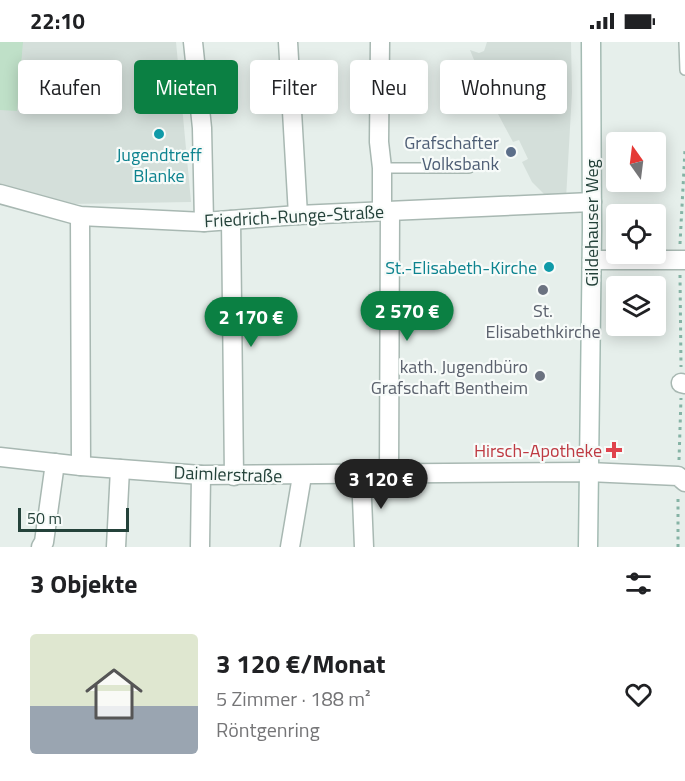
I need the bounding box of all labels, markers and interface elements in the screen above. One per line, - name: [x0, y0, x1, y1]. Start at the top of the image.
- text: 22:10: [30, 4, 85, 38]
- chip: Kaufen: [18, 60, 122, 114]
- chip: Mieten: [134, 60, 238, 114]
- chip: Filter: [250, 60, 338, 114]
- chip: Neu: [350, 60, 428, 114]
- chip: Wohnung: [440, 60, 567, 114]
- marker: Jugendtreff Blanke: [152, 127, 166, 141]
- place label: Grafschafter Volksbank: [404, 129, 499, 177]
- north arrow: [606, 132, 666, 192]
- map controls: [606, 132, 666, 336]
- place label: Jugendtreff Blanke: [116, 141, 202, 189]
- marker: Grafschafter Volksbank: [504, 145, 518, 159]
- street label: Gildehauser Weg: [578, 159, 605, 287]
- street label: Friedrich-Runge-Straße: [203, 198, 385, 234]
- button: locate: [606, 204, 666, 264]
- place label: St.-Elisabeth-Kirche: [385, 254, 537, 281]
- marker: St.-Elisabeth-Kirche: [542, 260, 556, 274]
- button: layers: [606, 276, 666, 336]
- marker: St. Elisabethkirche: [536, 283, 550, 297]
- pin: 2 570 €: [352, 291, 462, 342]
- text: 2 570 €: [375, 295, 439, 326]
- pin: 2 170 €: [196, 297, 306, 348]
- place label: St. Elisabethkirche: [485, 297, 601, 345]
- text: 2 170 €: [219, 301, 283, 332]
- place label: kath. Jugendbüro Grafschaft Bentheim: [371, 353, 528, 401]
- marker: kath. Jugendbüro Grafschaft Bentheim: [533, 369, 547, 383]
- place label: Hirsch-Apotheke: [474, 437, 602, 464]
- marker: Hirsch-Apotheke: [607, 443, 621, 457]
- street label: Daimlerstraße: [173, 459, 283, 489]
- pin: 3 120 €: [326, 459, 436, 510]
- text: 3 120 €: [349, 463, 413, 494]
- scale bar: [18, 505, 129, 532]
- text: 50 m: [27, 506, 62, 530]
- text: 3 Objekte: [30, 564, 137, 603]
- icon: filters: [622, 567, 655, 600]
- text: 3 120 €/Monat: [216, 644, 385, 683]
- icon: home: [78, 658, 150, 730]
- icon: heart: [622, 678, 655, 711]
- text: 5 Zimmer · 188 m²: [216, 683, 371, 714]
- text: Röntgenring: [216, 714, 320, 745]

